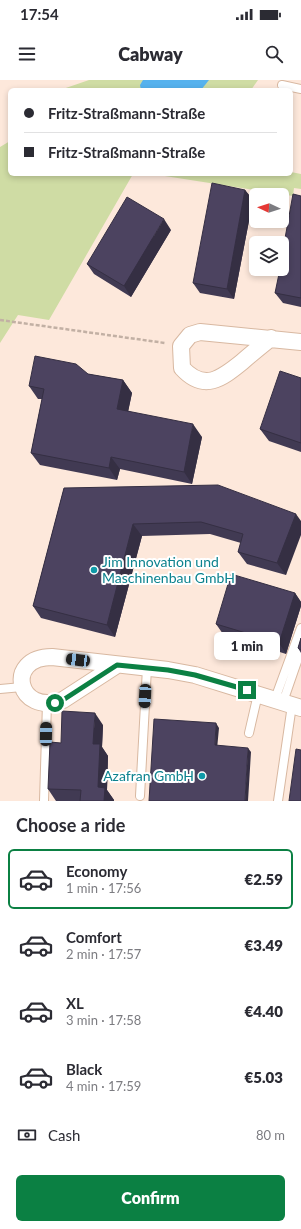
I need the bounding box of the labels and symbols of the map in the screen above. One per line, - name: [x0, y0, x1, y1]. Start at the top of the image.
- north arrow: [249, 188, 289, 228]
- place label: Jim Innovation und Maschinenbau GmbH: [102, 553, 235, 586]
- marker: Jim Innovation und Maschinenbau GmbH: [89, 565, 99, 575]
- callout: 1 min: [214, 632, 280, 660]
- car: [65, 653, 91, 667]
- route end: [238, 681, 256, 699]
- car: [138, 684, 152, 708]
- route start: [46, 694, 64, 712]
- car: [40, 722, 52, 746]
- place label: Azafran GmbH: [103, 767, 194, 784]
- marker: Azafran GmbH: [197, 771, 207, 781]

